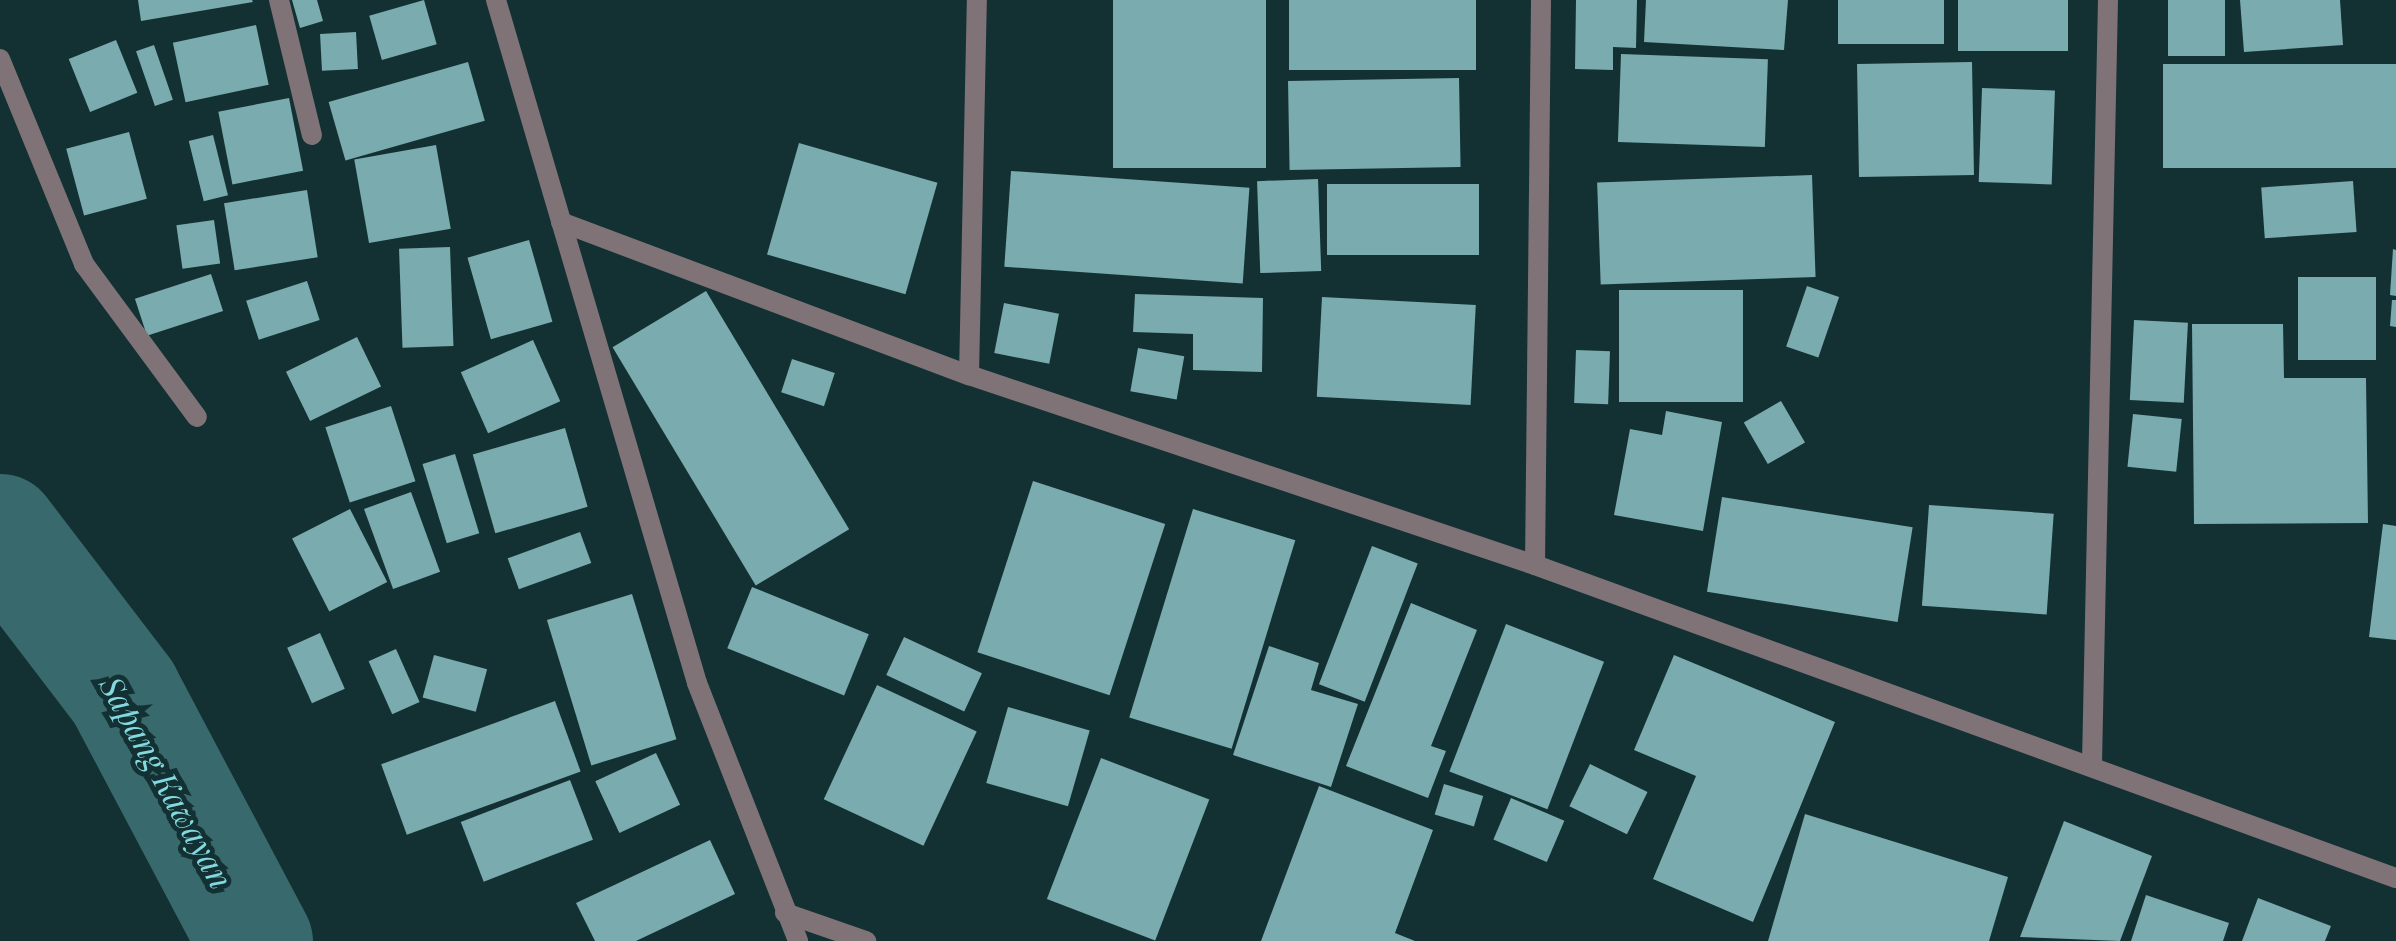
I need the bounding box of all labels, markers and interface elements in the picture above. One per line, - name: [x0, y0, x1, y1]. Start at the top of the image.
- water label: Sapang Kawayan: [93, 669, 241, 895]

